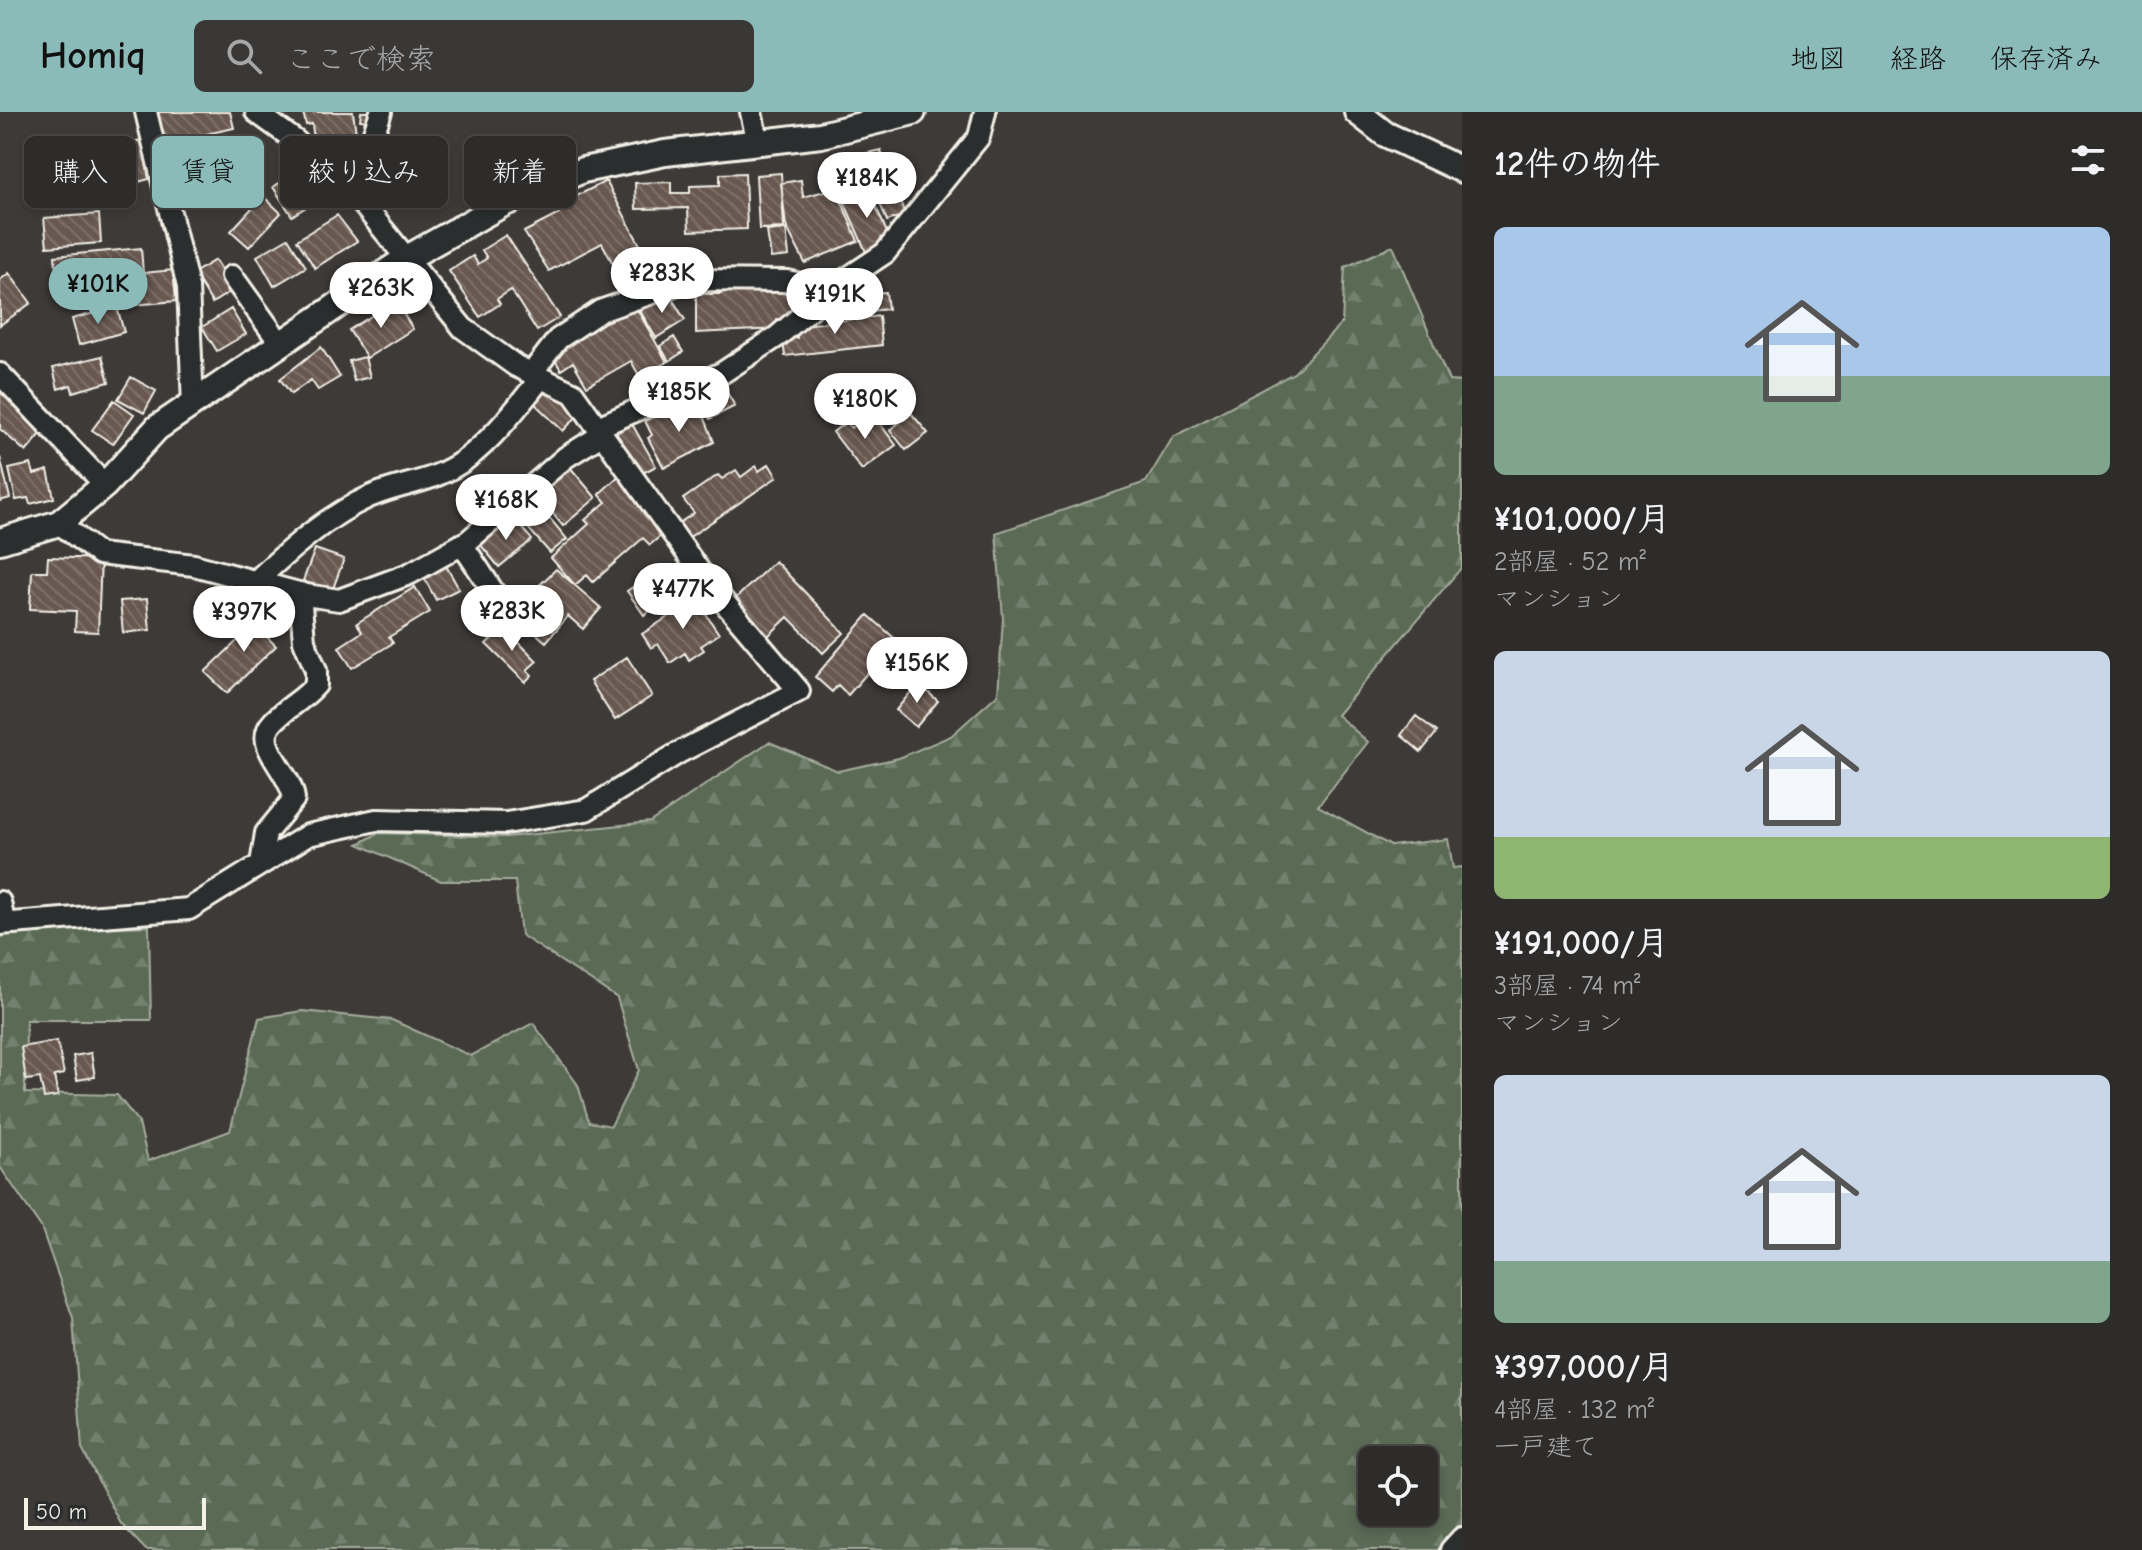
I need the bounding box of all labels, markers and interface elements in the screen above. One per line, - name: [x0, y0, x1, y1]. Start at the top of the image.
- search box: [194, 20, 754, 92]
- text: Homiq: [40, 34, 146, 78]
- icon: search: [222, 34, 266, 78]
- text: ここで検索: [286, 42, 436, 77]
- text: 地図: [1790, 43, 1846, 75]
- text: 経路: [1890, 43, 1946, 75]
- text: 保存済み: [1990, 43, 2102, 75]
- chip: 購入: [24, 136, 136, 208]
- chip: 賃貸: [152, 136, 264, 208]
- chip: 絞り込み: [280, 136, 448, 208]
- chip: 新着: [464, 136, 576, 208]
- icon: filters: [2066, 138, 2110, 182]
- text: 12件の物件: [1494, 144, 1660, 184]
- pin: ¥184K: [811, 152, 923, 220]
- text: ¥184K: [835, 163, 899, 193]
- pin: ¥283K: [606, 247, 718, 315]
- pin: ¥101K: [42, 258, 154, 326]
- text: ¥283K: [629, 258, 695, 288]
- pin: ¥263K: [325, 262, 437, 330]
- pin: ¥191K: [779, 268, 891, 336]
- text: ¥101K: [67, 269, 129, 299]
- text: ¥263K: [348, 273, 414, 303]
- text: ¥191K: [804, 279, 866, 309]
- icon: home: [1730, 279, 1874, 423]
- pin: ¥185K: [623, 366, 735, 434]
- pin: ¥180K: [809, 373, 921, 441]
- text: ¥185K: [647, 377, 711, 407]
- text: ¥180K: [832, 384, 898, 414]
- pin: ¥168K: [450, 474, 562, 542]
- text: ¥168K: [474, 485, 538, 515]
- text: ¥101,000/月: [1494, 499, 1671, 539]
- text: 2部屋 · 52 m²: [1494, 547, 1646, 577]
- pin: ¥477K: [627, 563, 739, 631]
- text: ¥477K: [651, 574, 715, 604]
- text: マンション: [1494, 584, 1623, 614]
- pin: ¥283K: [456, 585, 568, 653]
- pin: ¥397K: [188, 586, 300, 654]
- text: ¥283K: [479, 596, 545, 626]
- text: ¥397K: [211, 597, 277, 627]
- pin: ¥156K: [861, 637, 973, 705]
- text: ¥156K: [884, 648, 950, 678]
- icon: home: [1730, 703, 1874, 847]
- text: ¥191,000/月: [1494, 923, 1669, 963]
- text: 3部屋 · 74 m²: [1494, 971, 1641, 1001]
- text: マンション: [1494, 1008, 1623, 1038]
- icon: home: [1730, 1127, 1874, 1271]
- text: ¥397,000/月: [1494, 1347, 1674, 1387]
- text: 4部屋 · 132 m²: [1494, 1395, 1654, 1425]
- text: 一戸建て: [1494, 1432, 1598, 1462]
- map controls: [1358, 1446, 1438, 1526]
- button: locate: [1358, 1446, 1438, 1526]
- scale bar: [24, 1494, 206, 1530]
- text: 50 m: [36, 1499, 87, 1525]

